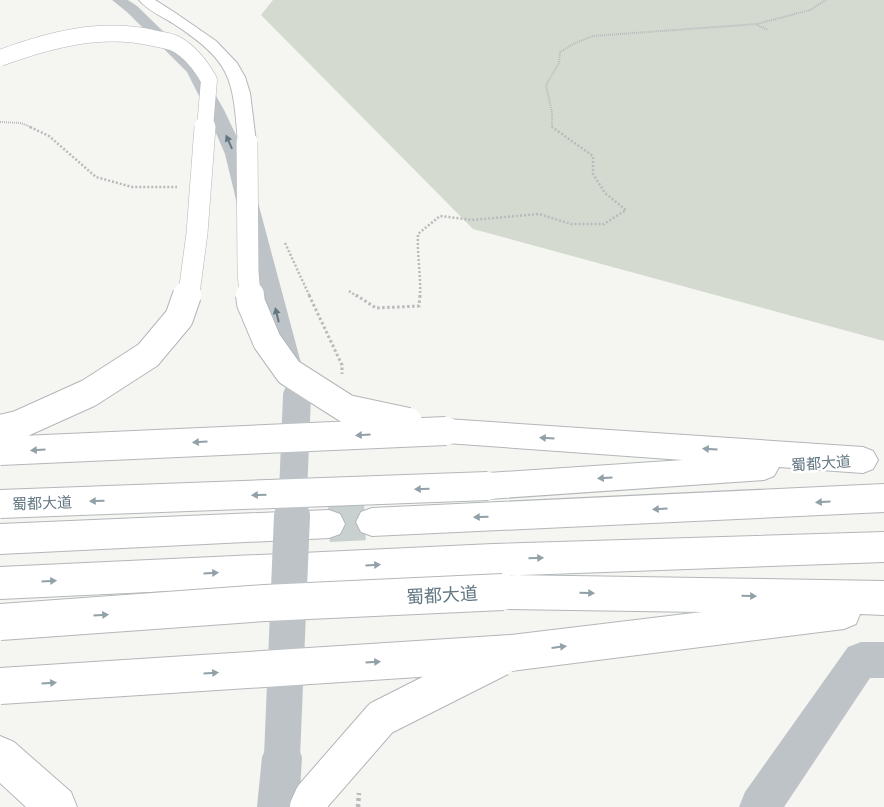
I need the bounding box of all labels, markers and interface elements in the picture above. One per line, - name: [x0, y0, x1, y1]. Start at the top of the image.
- one-way arrow: [225, 135, 233, 149]
- one-way arrow: [273, 307, 281, 322]
- one-way arrow: [354, 431, 370, 439]
- one-way arrow: [539, 433, 555, 441]
- one-way arrow: [192, 439, 208, 447]
- one-way arrow: [701, 445, 717, 453]
- one-way arrow: [30, 446, 46, 454]
- street label: 蜀都大道: [790, 450, 852, 476]
- one-way arrow: [596, 475, 612, 483]
- one-way arrow: [413, 485, 429, 493]
- street label: 蜀都大道: [12, 491, 72, 515]
- one-way arrow: [251, 491, 267, 499]
- one-way arrow: [89, 497, 105, 505]
- one-way arrow: [815, 498, 831, 506]
- one-way arrow: [652, 505, 668, 513]
- one-way arrow: [472, 514, 488, 522]
- one-way arrow: [528, 554, 544, 562]
- one-way arrow: [366, 561, 382, 569]
- one-way arrow: [203, 569, 219, 577]
- one-way arrow: [41, 577, 57, 585]
- street label: 蜀都大道: [405, 581, 479, 609]
- one-way arrow: [579, 589, 595, 597]
- one-way arrow: [741, 592, 757, 600]
- one-way arrow: [93, 610, 109, 618]
- one-way arrow: [551, 643, 567, 651]
- one-way arrow: [365, 657, 381, 665]
- one-way arrow: [203, 668, 219, 676]
- one-way arrow: [41, 679, 57, 687]

